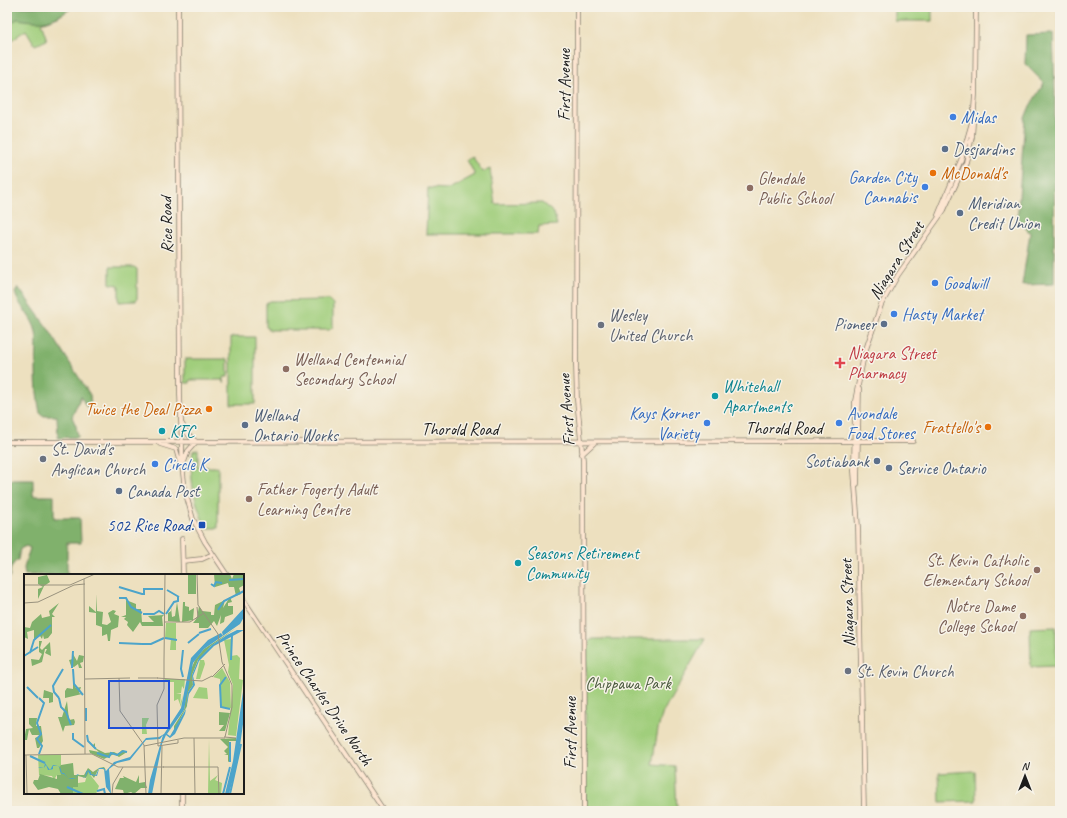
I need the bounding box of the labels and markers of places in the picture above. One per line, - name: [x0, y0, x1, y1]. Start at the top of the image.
- place label: Midas: [961, 107, 997, 128]
- marker: Midas: [948, 112, 958, 122]
- place label: Desjardins: [953, 139, 1016, 160]
- marker: Desjardins: [940, 144, 950, 154]
- place label: McDonald's: [941, 163, 1009, 184]
- place label: Garden City Cannabis: [849, 167, 919, 208]
- place label: Glendale Public School: [758, 168, 835, 209]
- marker: McDonald's: [928, 168, 938, 178]
- marker: Garden City Cannabis: [920, 182, 930, 192]
- marker: Glendale Public School: [745, 183, 755, 193]
- place label: Meridian Credit Union: [968, 193, 1040, 234]
- marker: Meridian Credit Union: [955, 208, 965, 218]
- place label: Goodwill: [943, 273, 991, 294]
- marker: Goodwill: [930, 278, 940, 288]
- place label: Hasty Market: [902, 304, 985, 325]
- place label: Wesley United Church: [609, 305, 694, 346]
- marker: Hasty Market: [889, 309, 899, 319]
- place label: Pioneer: [834, 314, 878, 335]
- marker: Pioneer: [879, 319, 889, 329]
- marker: Wesley United Church: [596, 320, 606, 330]
- place label: Niagara Street Pharmacy: [848, 343, 938, 384]
- place label: Welland Centennial Secondary School: [294, 349, 407, 390]
- marker: Niagara Street Pharmacy: [835, 358, 845, 368]
- marker: Welland Centennial Secondary School: [281, 364, 291, 374]
- place label: Whitehall Apartments: [723, 376, 793, 417]
- marker: Whitehall Apartments: [710, 391, 720, 401]
- place label: Twice the Deal Pizza: [85, 399, 203, 420]
- place label: Kays Korner Variety: [629, 403, 701, 444]
- place label: Avondale Food Stores: [847, 403, 917, 444]
- marker: Twice the Deal Pizza: [204, 404, 214, 414]
- place label: Welland Ontario Works: [253, 405, 340, 446]
- place label: Frattello's: [923, 417, 982, 438]
- marker: Kays Korner Variety: [702, 418, 712, 428]
- marker: Avondale Food Stores: [834, 418, 844, 428]
- marker: Welland Ontario Works: [240, 420, 250, 430]
- place label: KFC: [170, 421, 197, 442]
- marker: Frattello's: [983, 422, 993, 432]
- marker: KFC: [157, 426, 167, 436]
- place label: St. David's Anglican Church: [51, 439, 146, 480]
- place label: Scotiabank: [805, 451, 871, 472]
- marker: St. David's Anglican Church: [38, 454, 48, 464]
- place label: Circle K: [163, 454, 211, 475]
- marker: Scotiabank: [872, 456, 882, 466]
- place label: Service Ontario: [897, 458, 987, 479]
- marker: Circle K: [150, 459, 160, 469]
- marker: Service Ontario: [884, 463, 894, 473]
- place label: Father Fogerty Adult Learning Centre: [257, 479, 380, 520]
- place label: Canada Post: [127, 481, 202, 502]
- marker: Canada Post: [114, 486, 124, 496]
- marker: Father Fogerty Adult Learning Centre: [244, 494, 254, 504]
- place label: 502 Rice Road.: [107, 515, 195, 536]
- marker: 502 Rice Road.: [197, 520, 207, 530]
- place label: Seasons Retirement Community: [526, 543, 641, 584]
- place label: St. Kevin Catholic Elementary School: [923, 550, 1032, 591]
- marker: Seasons Retirement Community: [513, 558, 523, 568]
- marker: St. Kevin Catholic Elementary School: [1032, 565, 1042, 575]
- place label: Notre Dame College School: [937, 596, 1018, 637]
- marker: Notre Dame College School: [1018, 611, 1028, 621]
- place label: St. Kevin Church: [856, 661, 954, 682]
- marker: St. Kevin Church: [843, 666, 853, 676]

